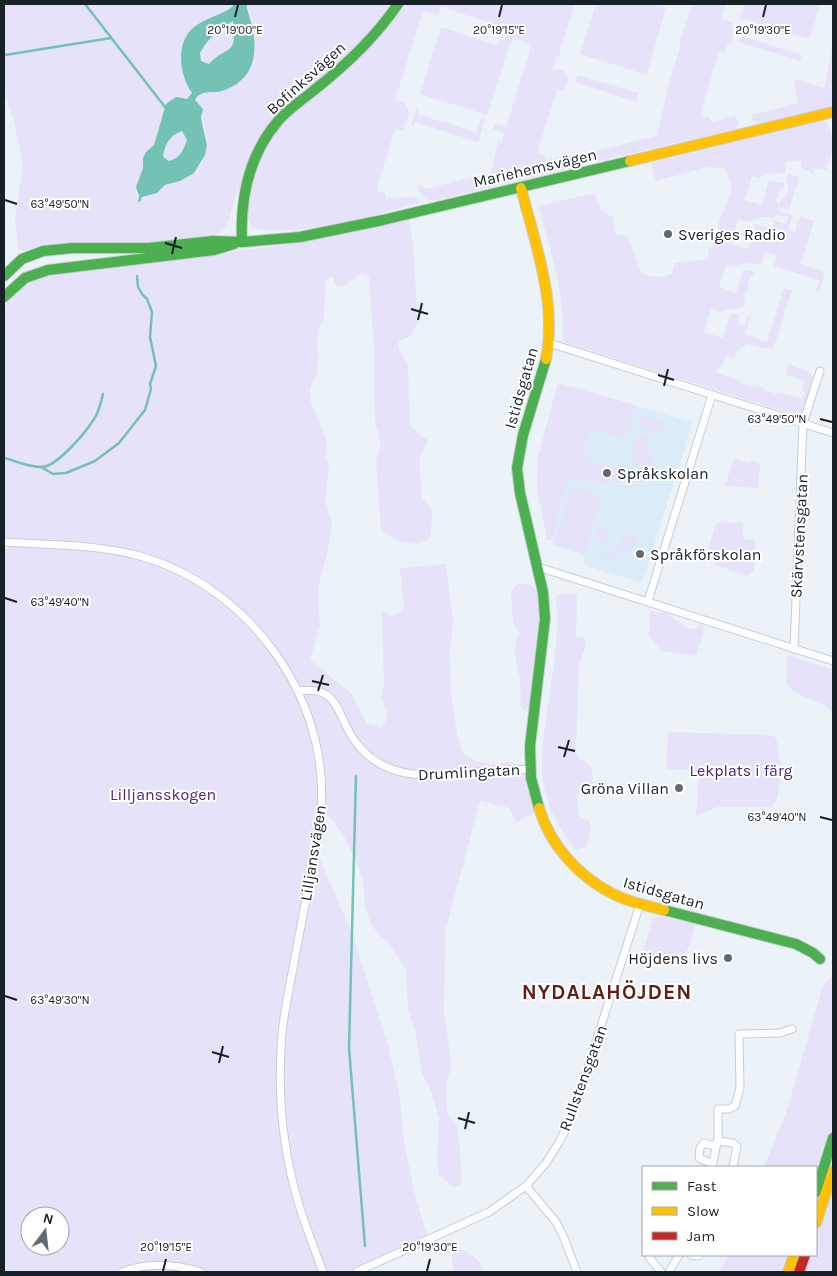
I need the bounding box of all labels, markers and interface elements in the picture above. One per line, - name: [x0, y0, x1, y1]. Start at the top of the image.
- text: 20°19'00"E: [207, 23, 263, 37]
- text: 20°19'15"E: [473, 23, 525, 37]
- text: 20°19'30"E: [735, 23, 791, 37]
- street label: Bofinksvägen: [263, 38, 349, 118]
- street label: Mariehemsvägen: [471, 145, 599, 191]
- text: 63°49'50"N: [30, 197, 90, 211]
- place label: Sveriges Radio: [678, 225, 786, 244]
- marker: Sveriges Radio: [662, 228, 674, 240]
- street label: Istidsgatan: [500, 345, 542, 431]
- text: 63°49'50"N: [747, 412, 807, 426]
- place label: Språkskolan: [617, 464, 709, 483]
- marker: Språkskolan: [601, 467, 613, 479]
- street label: Skärvstensgatan: [786, 473, 812, 599]
- place label: Språkförskolan: [650, 545, 762, 564]
- marker: Språkförskolan: [634, 548, 646, 560]
- text: 63°49'40"N: [30, 595, 90, 609]
- street label: Drumlingatan: [417, 760, 521, 784]
- park label: Lekplats i färg: [690, 761, 793, 780]
- place label: Gröna Villan: [581, 779, 669, 798]
- marker: Gröna Villan: [673, 782, 685, 794]
- park label: Lilljansskogen: [110, 785, 216, 804]
- street label: Lilljansvägen: [296, 804, 330, 902]
- text: 63°49'40"N: [747, 810, 807, 824]
- street label: Istidsgatan: [621, 872, 707, 914]
- place label: Höjdens livs: [628, 949, 718, 968]
- marker: Höjdens livs: [722, 952, 734, 964]
- district label: NYDALAHÖJDEN: [522, 980, 692, 1004]
- text: 63°49'30"N: [30, 993, 90, 1007]
- street label: Rullstensgatan: [555, 1022, 611, 1134]
- legend: [642, 1166, 817, 1256]
- text: Fast: [687, 1177, 717, 1195]
- text: Slow: [687, 1202, 719, 1220]
- north arrow: [20, 1206, 70, 1256]
- text: N: [41, 1209, 55, 1228]
- text: Jam: [687, 1227, 715, 1245]
- text: 20°19'15"E: [140, 1240, 192, 1254]
- text: 20°19'30"E: [402, 1240, 458, 1254]

